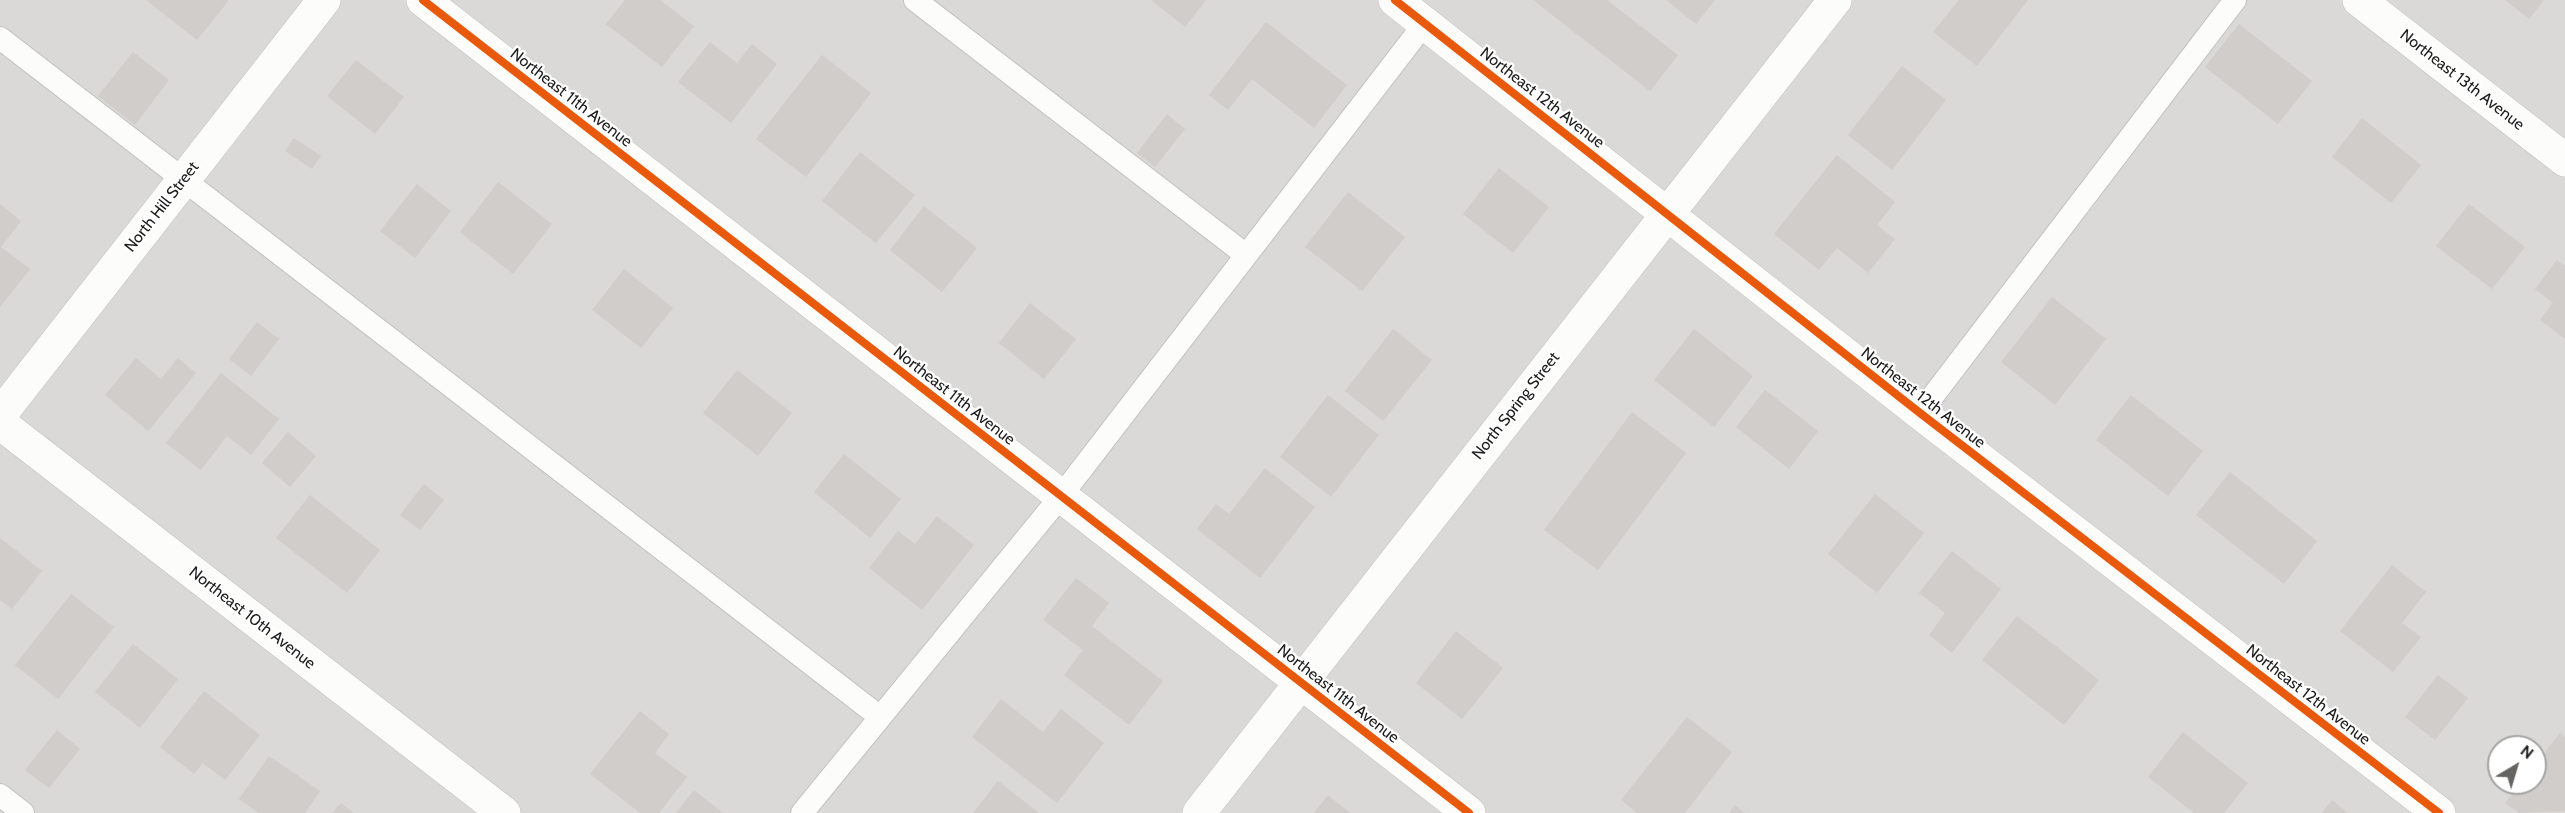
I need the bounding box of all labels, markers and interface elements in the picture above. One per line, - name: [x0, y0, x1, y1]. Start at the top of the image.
- street label: Northeast 13th Avenue: [2396, 25, 2528, 135]
- street label: Northeast 11th Avenue: [506, 44, 636, 152]
- street label: Northeast 12th Avenue: [1476, 44, 1608, 152]
- street label: North Hill Street: [121, 158, 203, 256]
- street label: Northeast 11th Avenue: [889, 342, 1019, 450]
- street label: Northeast 12th Avenue: [1857, 344, 1989, 452]
- street label: North Spring Street: [1468, 349, 1564, 463]
- street label: Northeast 10th Avenue: [185, 563, 319, 673]
- street label: Northeast 11th Avenue: [1273, 640, 1403, 748]
- street label: Northeast 12th Avenue: [2242, 641, 2374, 749]
- north arrow: [2487, 735, 2547, 795]
- text: N: [2517, 741, 2537, 763]

